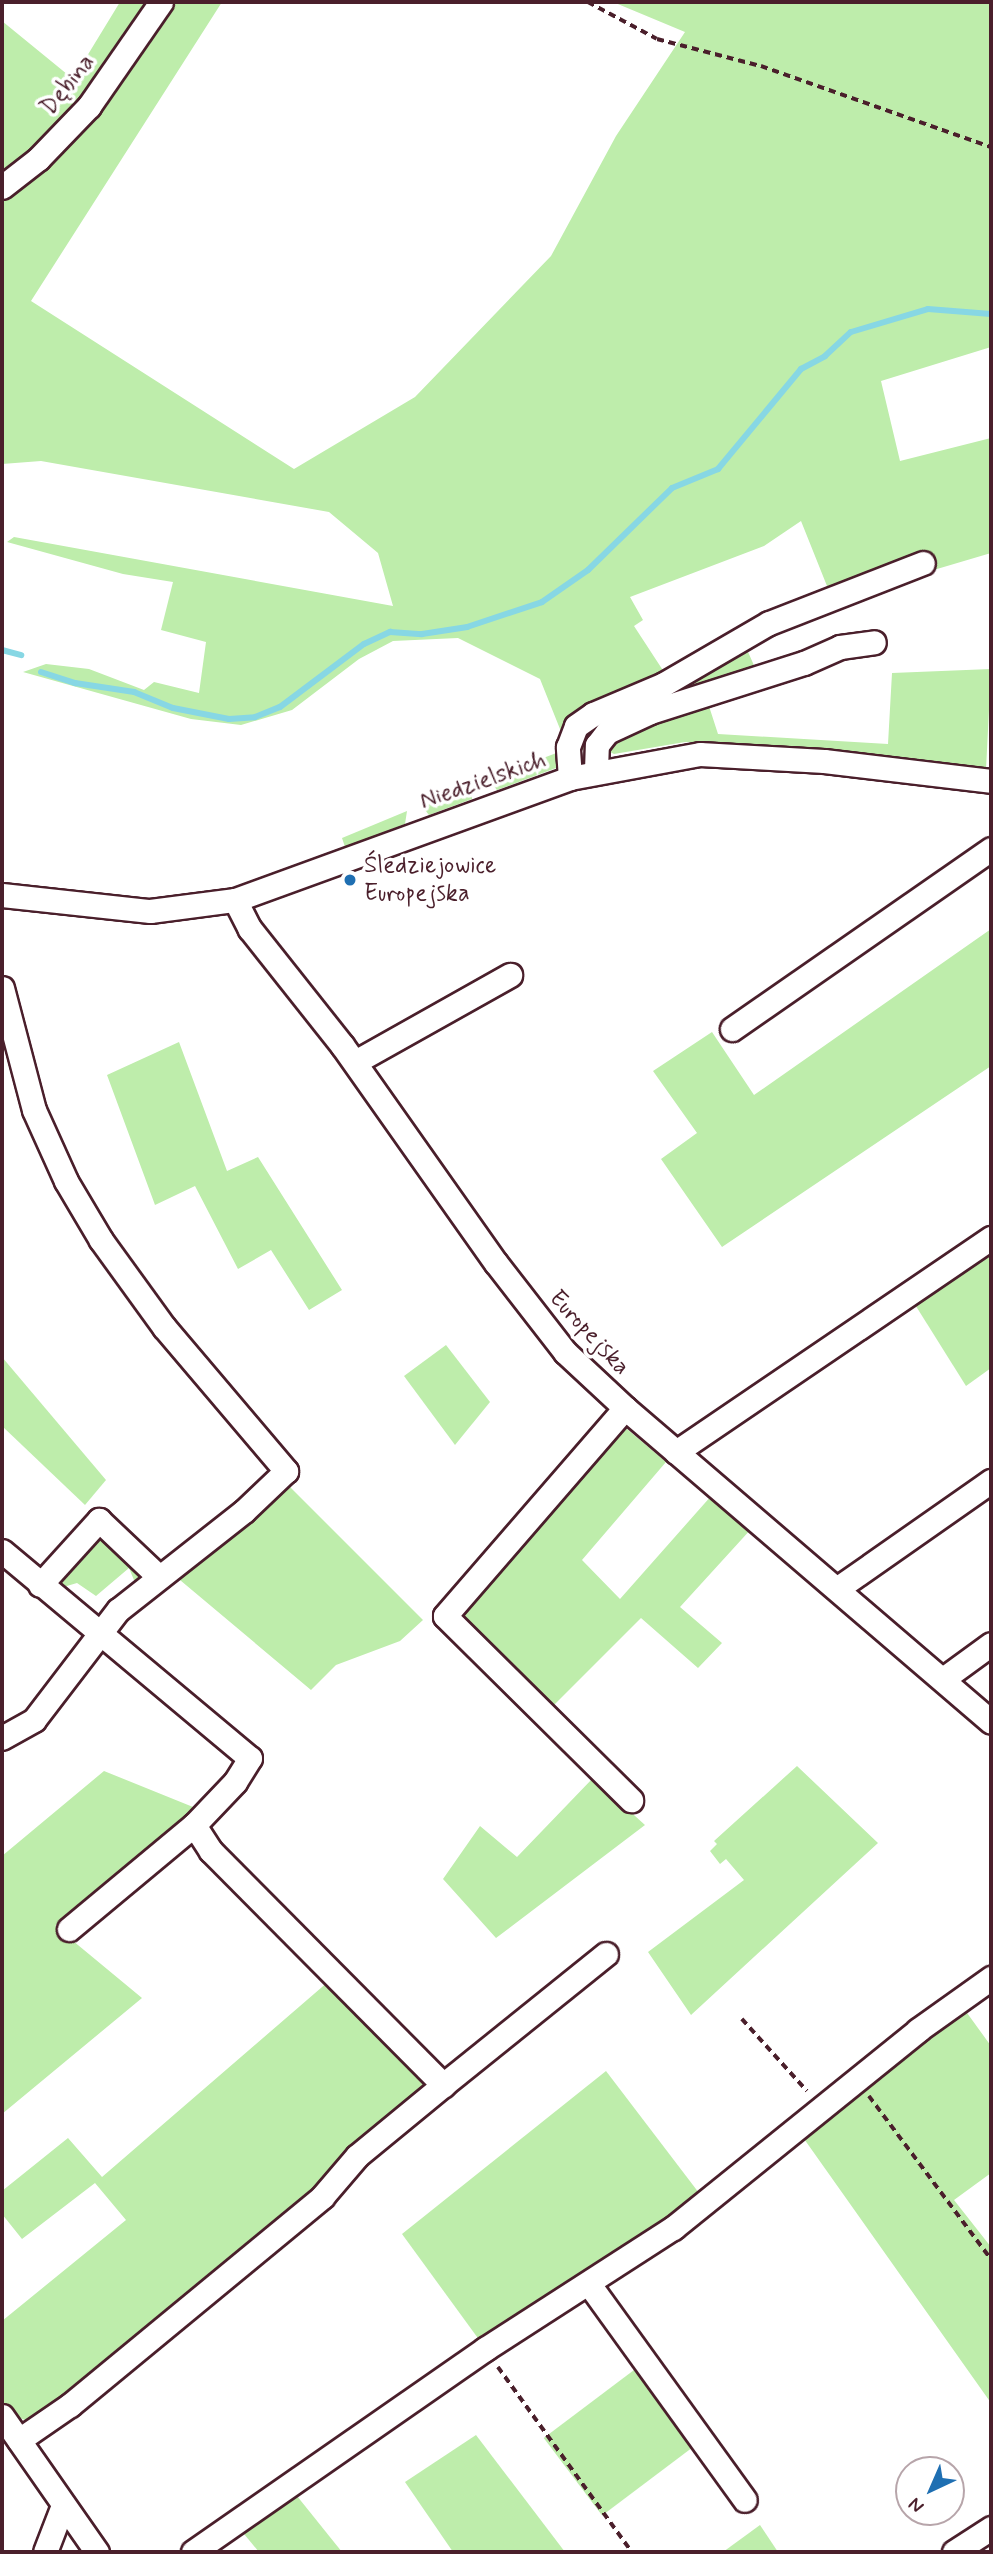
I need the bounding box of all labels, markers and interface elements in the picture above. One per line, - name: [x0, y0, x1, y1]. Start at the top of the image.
- street label: Dębina: [35, 49, 101, 121]
- street label: Niedzielskich: [416, 746, 550, 816]
- place label: Śledziejowice Europejska: [364, 852, 496, 908]
- marker: Śledziejowice Europejska: [342, 872, 358, 888]
- street label: Europejska: [542, 1285, 636, 1381]
- north arrow: [895, 2456, 965, 2526]
- text: N: [903, 2492, 930, 2518]

